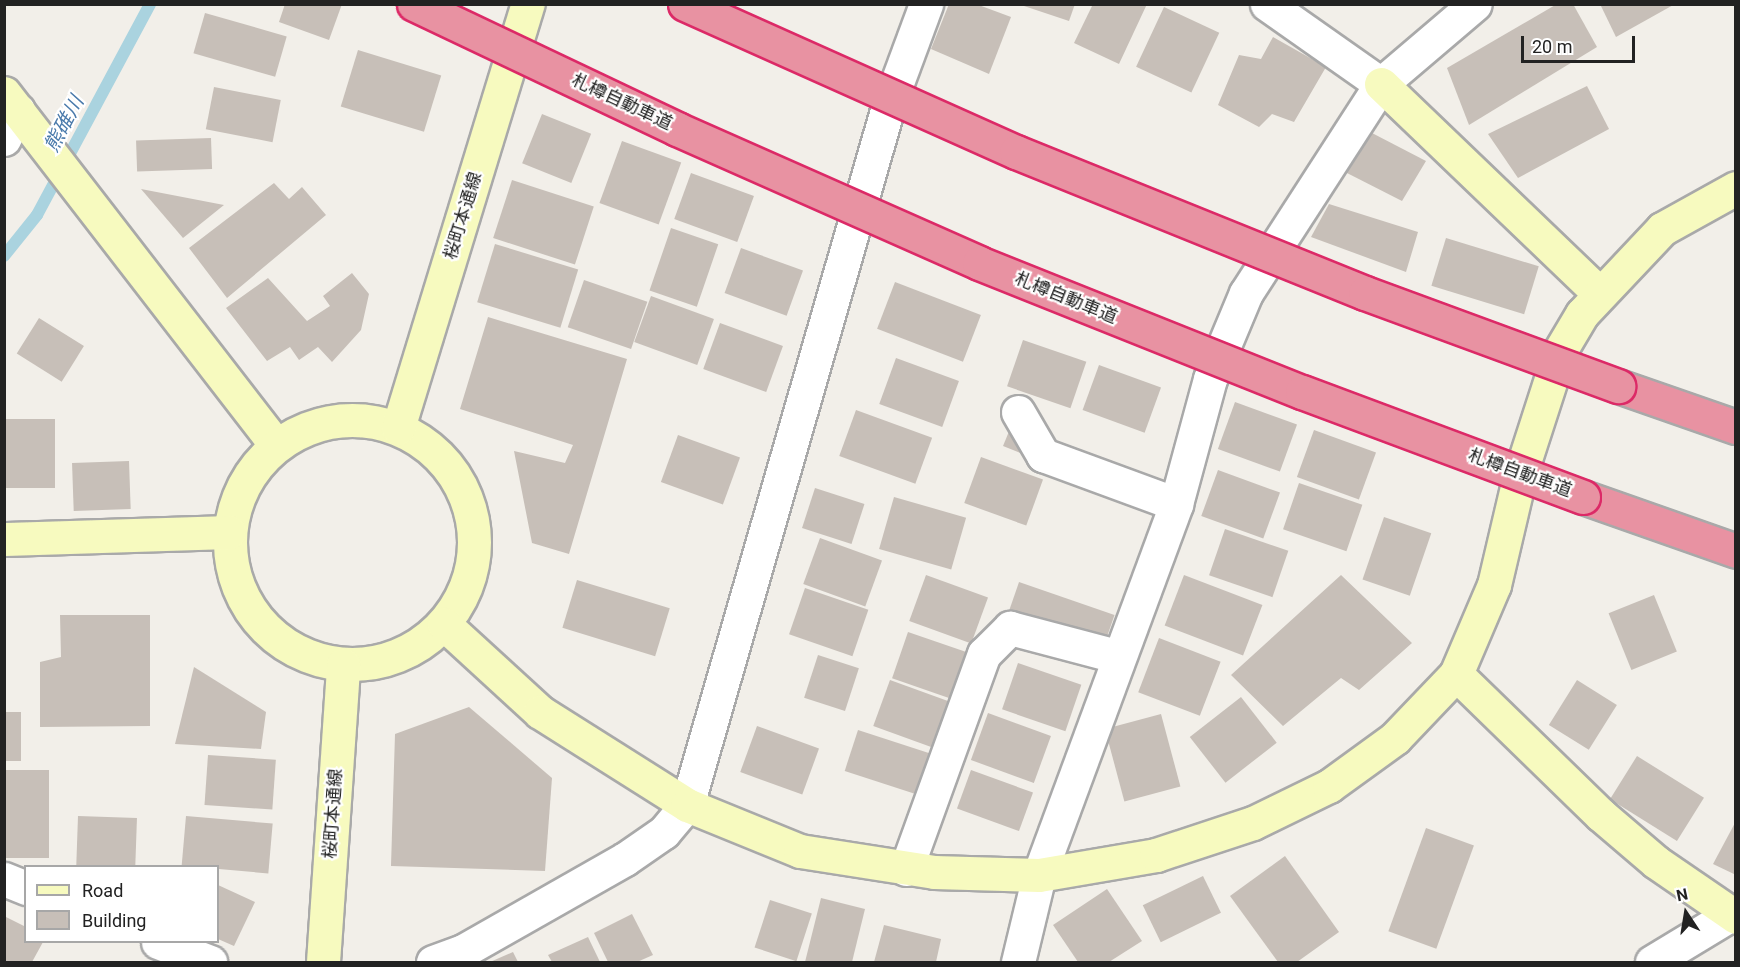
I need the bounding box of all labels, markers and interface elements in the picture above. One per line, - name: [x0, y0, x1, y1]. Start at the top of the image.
- scale bar: [1524, 24, 1638, 62]
- text: 20 m: [1532, 36, 1572, 57]
- street label: 札樽自動車道: [568, 69, 676, 135]
- water label: 熊碓川: [39, 92, 89, 156]
- street label: 桜町本通線: [440, 170, 486, 262]
- street label: 札樽自動車道: [1012, 268, 1120, 328]
- street label: 札樽自動車道: [1466, 444, 1574, 502]
- street label: 桜町本通線: [319, 768, 347, 860]
- legend: [24, 865, 219, 943]
- text: Road: [82, 880, 123, 901]
- north arrow: [1656, 883, 1716, 943]
- text: N: [1675, 884, 1690, 905]
- text: Building: [82, 910, 146, 931]

